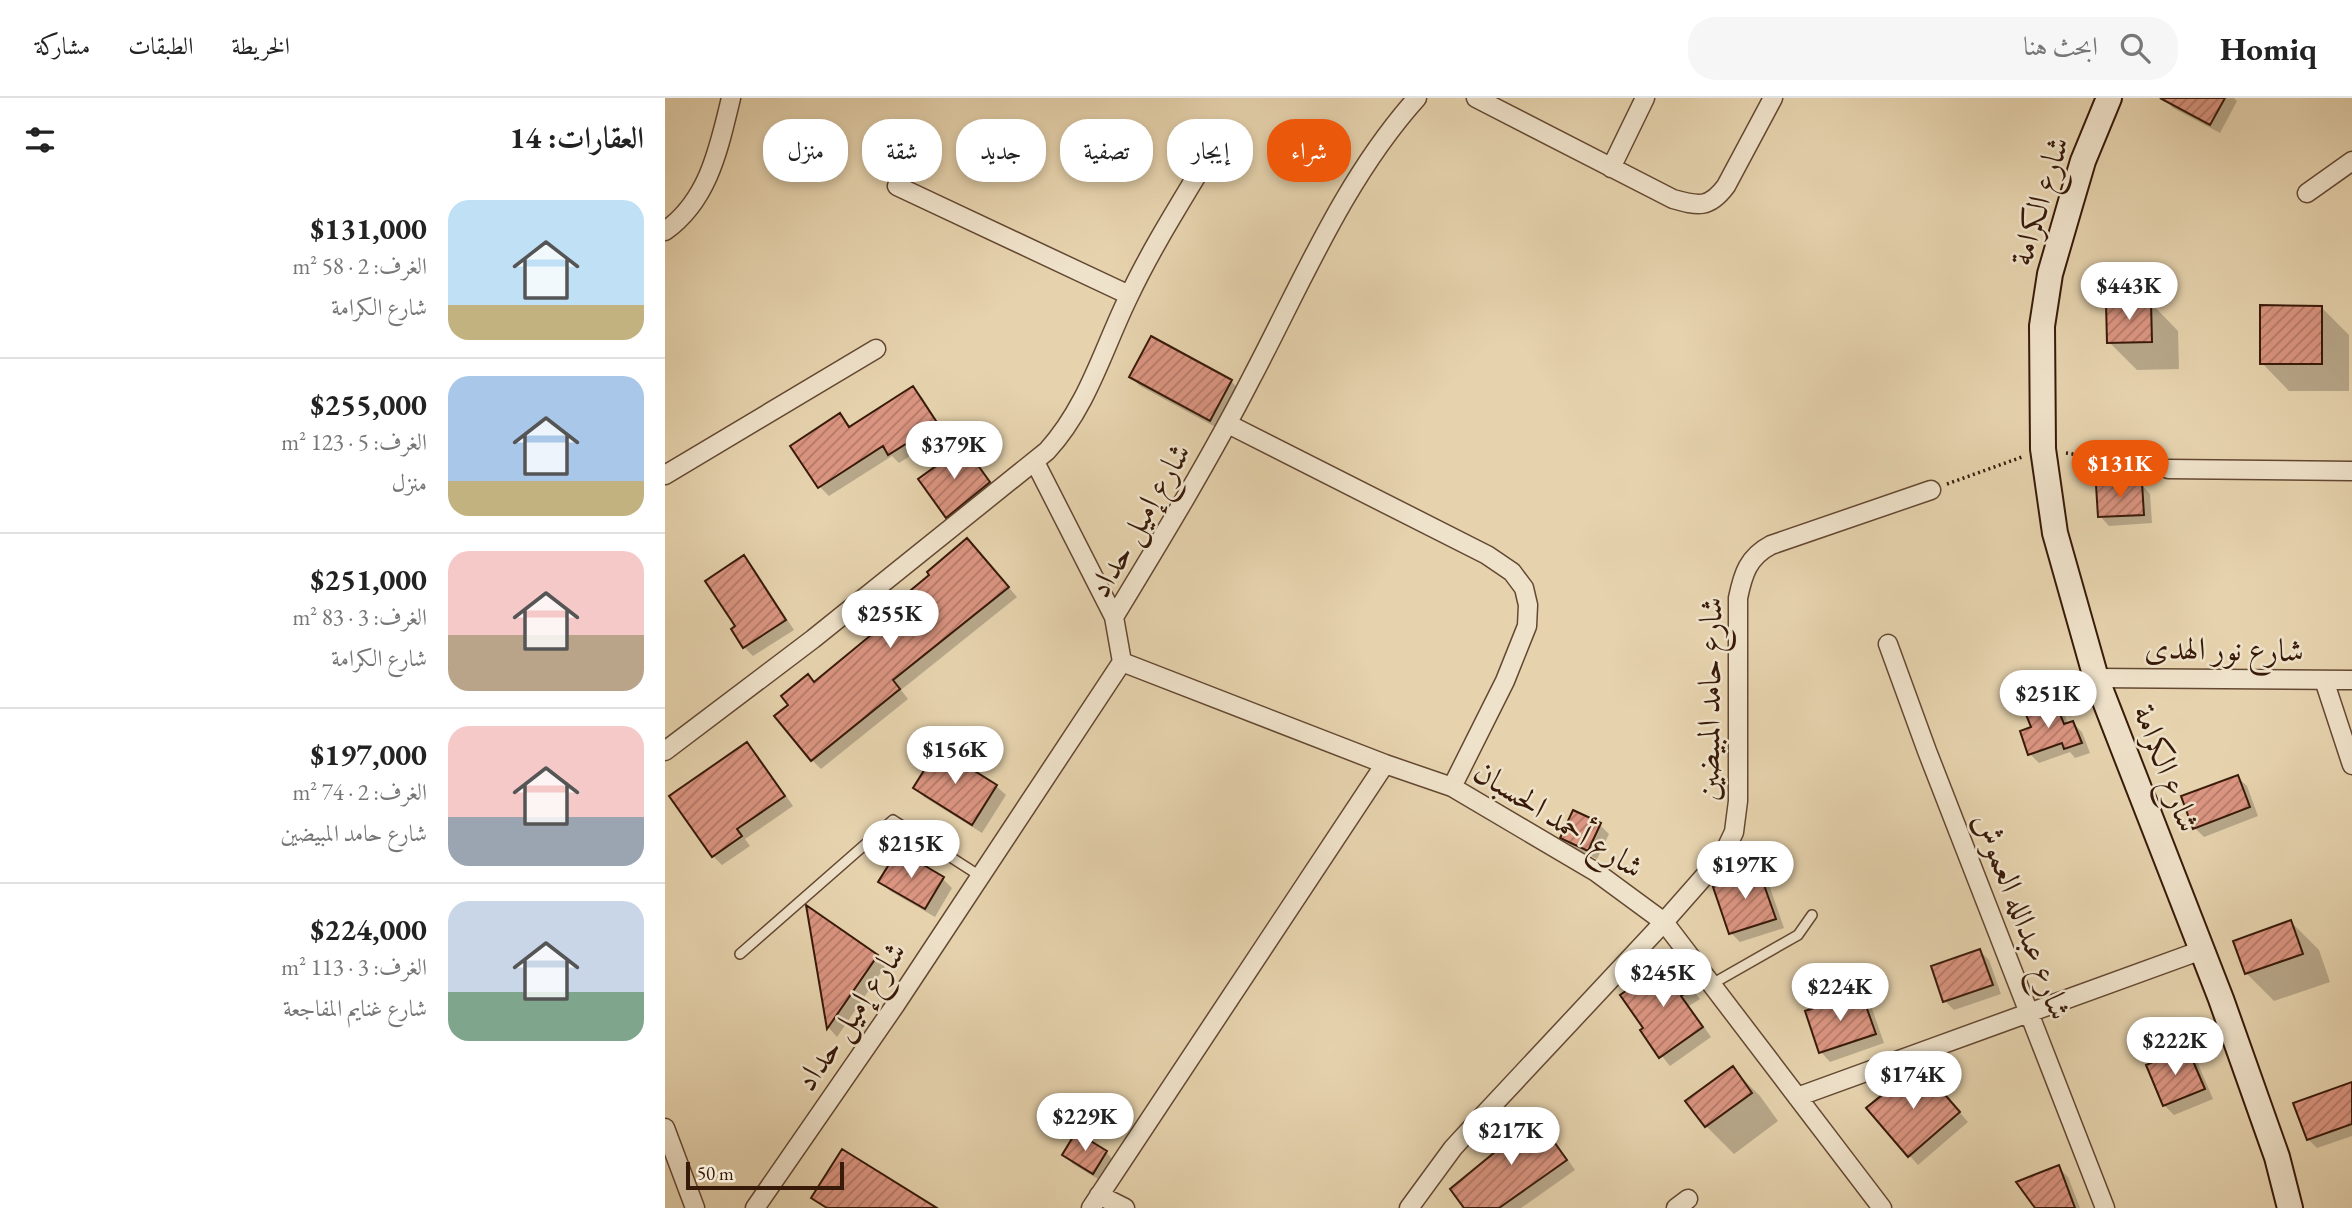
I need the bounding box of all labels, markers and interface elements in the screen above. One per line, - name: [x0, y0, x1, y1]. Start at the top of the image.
- search box: [1688, 17, 2178, 80]
- text: Homiq: [2220, 27, 2317, 70]
- text: ابحث هنا: [2023, 29, 2098, 63]
- icon: search: [2116, 29, 2154, 67]
- text: مشاركة: [35, 30, 90, 61]
- text: الطبقات: [128, 30, 194, 61]
- text: الخريطة: [232, 30, 290, 61]
- text: العقارات: 14: [509, 118, 644, 157]
- chip: منزل: [763, 119, 848, 182]
- chip: شقة: [862, 119, 942, 182]
- chip: جديد: [956, 119, 1046, 182]
- chip: تصفية: [1060, 119, 1153, 182]
- chip: إيجار: [1167, 119, 1253, 182]
- chip: شراء: [1267, 119, 1351, 182]
- icon: filters: [21, 121, 59, 159]
- street label: شارع الكرامة: [1999, 131, 2084, 273]
- text: $131,000: [311, 209, 427, 248]
- icon: home: [504, 228, 588, 312]
- text: الغرف: 2 · 58 m²: [292, 251, 427, 281]
- pin: $443K: [2080, 262, 2178, 322]
- text: $443K: [2097, 270, 2161, 300]
- text: شارع الكرامة: [331, 292, 427, 322]
- text: $255,000: [311, 385, 427, 424]
- icon: home: [504, 404, 588, 488]
- pin: $379K: [905, 422, 1003, 481]
- text: الغرف: 5 · 123 m²: [281, 427, 427, 457]
- text: $379K: [922, 429, 986, 459]
- street label: شارع إميل حداد: [1078, 435, 1205, 608]
- pin: $131K: [2071, 440, 2169, 500]
- text: $131K: [2088, 448, 2152, 478]
- text: منزل: [392, 468, 427, 498]
- text: $251,000: [311, 560, 427, 599]
- icon: home: [504, 579, 588, 663]
- pin: $255K: [841, 590, 939, 650]
- street label: شارع حامد المبيضين: [1686, 597, 1738, 801]
- text: $255K: [858, 598, 922, 628]
- text: الغرف: 3 · 83 m²: [292, 602, 427, 632]
- street label: شارع نور الهدى: [2144, 627, 2304, 677]
- text: شارع الكرامة: [331, 643, 427, 673]
- pin: $251K: [1999, 670, 2097, 730]
- text: $251K: [2016, 678, 2080, 708]
- street label: شارع الكرامة: [2118, 698, 2210, 840]
- pin: $156K: [906, 726, 1004, 786]
- text: $156K: [923, 734, 987, 764]
- text: $197,000: [311, 735, 427, 774]
- street label: شارع أحمد الحسبان: [1463, 749, 1653, 893]
- icon: home: [504, 754, 588, 838]
- text: الغرف: 2 · 74 m²: [292, 777, 427, 807]
- street label: شارع عبدالله العموش: [1959, 806, 2082, 1028]
- text: شارع حامد المبيضين: [280, 818, 427, 848]
- pin: $215K: [862, 820, 960, 880]
- text: $215K: [879, 828, 943, 858]
- pin: $197K: [1696, 842, 1794, 901]
- text: $197K: [1713, 849, 1777, 879]
- text: $224,000: [311, 910, 427, 949]
- icon: home: [504, 929, 588, 1013]
- street label: شارع إميل حداد: [785, 933, 920, 1102]
- pin: $245K: [1614, 950, 1712, 1009]
- text: الغرف: 3 · 113 m²: [281, 952, 427, 982]
- text: $245K: [1631, 957, 1695, 987]
- pin: $224K: [1791, 964, 1889, 1023]
- text: $224K: [1808, 971, 1872, 1001]
- text: شارع غنايم المفاجعة: [283, 993, 427, 1023]
- pin: $222K: [2126, 1018, 2224, 1077]
- text: $222K: [2143, 1025, 2207, 1055]
- pin: $174K: [1864, 1052, 1962, 1111]
- text: $174K: [1881, 1059, 1945, 1089]
- pin: $229K: [1036, 1094, 1134, 1153]
- text: $229K: [1053, 1101, 1117, 1131]
- pin: $217K: [1462, 1108, 1560, 1167]
- text: $217K: [1479, 1115, 1543, 1145]
- scale bar: [686, 1159, 843, 1191]
- text: 50 m: [697, 1161, 734, 1186]

